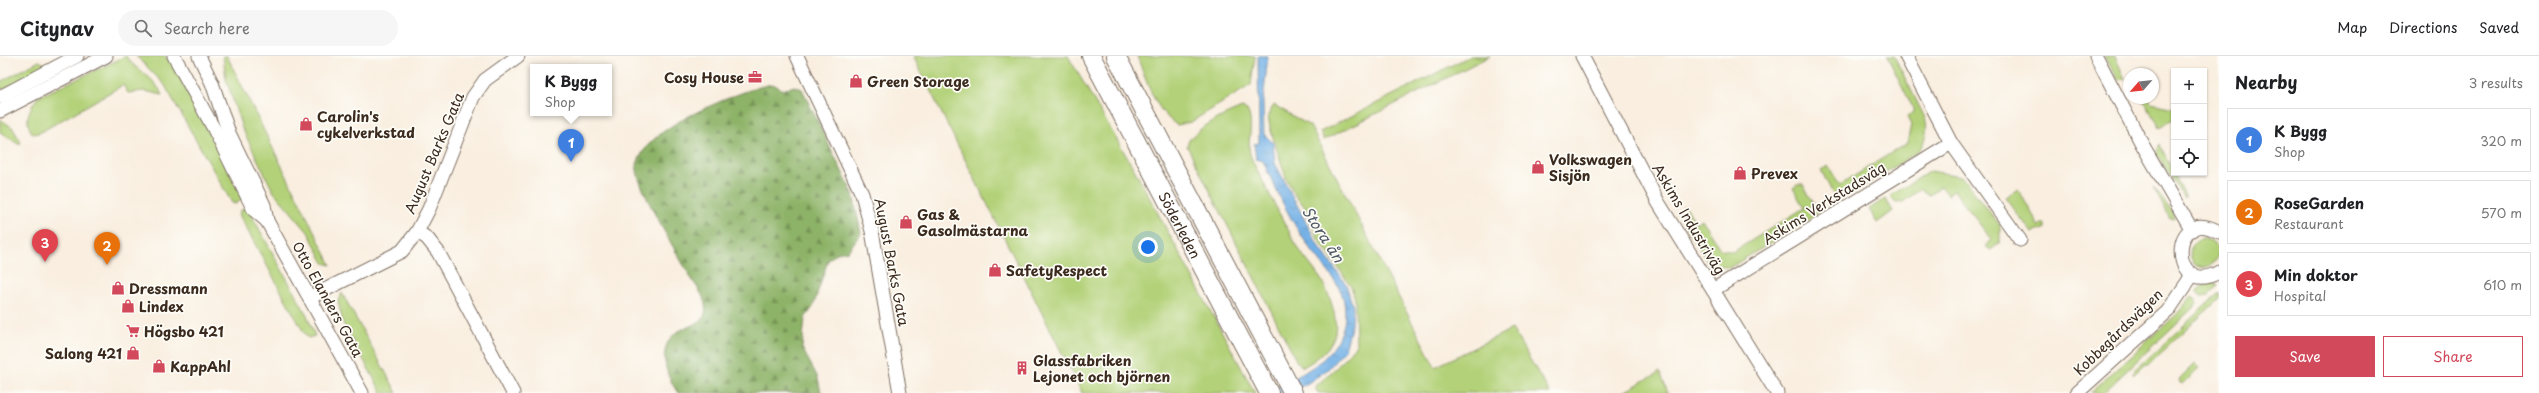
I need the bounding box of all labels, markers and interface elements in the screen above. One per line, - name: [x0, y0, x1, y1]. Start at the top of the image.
- search box: [118, 10, 398, 46]
- text: Citynav: [20, 14, 94, 42]
- text: Search here: [164, 16, 250, 39]
- icon: search: [132, 17, 154, 39]
- text: Map: [2337, 17, 2367, 38]
- text: Directions: [2389, 17, 2457, 38]
- text: Saved: [2479, 17, 2519, 38]
- popup: [530, 64, 612, 116]
- place label: Cosy House: [664, 67, 744, 88]
- north arrow: [2123, 68, 2159, 104]
- map controls: [2171, 68, 2207, 176]
- button: +: [2171, 68, 2207, 104]
- text: K Bygg: [544, 69, 598, 92]
- office icon: Cosy House: [747, 69, 763, 85]
- text: Nearby: [2235, 69, 2297, 95]
- place label: Green Storage: [867, 71, 970, 92]
- shop icon: Green Storage: [848, 73, 864, 89]
- text: 3 results: [2469, 73, 2523, 92]
- street label: August Barks Gata: [399, 89, 469, 217]
- text: Shop: [544, 92, 575, 111]
- button: −: [2171, 104, 2207, 140]
- place label: Carolin's cykelverkstad: [317, 106, 415, 143]
- shop icon: Carolin's cykelverkstad: [298, 116, 314, 132]
- text: K Bygg: [2274, 119, 2327, 142]
- pin: 1: [558, 129, 584, 162]
- text: 1: [2246, 131, 2252, 150]
- text: 320 m: [2480, 131, 2522, 150]
- button: locate: [2171, 140, 2207, 176]
- text: Shop: [2274, 142, 2305, 161]
- place label: Volkswagen Sisjön: [1549, 149, 1632, 186]
- street label: Askims Verkstadsväg: [1758, 157, 1890, 249]
- shop icon: Volkswagen Sisjön: [1530, 159, 1546, 175]
- street label: Askims Industriväg: [1647, 159, 1731, 279]
- place label: Prevex: [1751, 163, 1798, 184]
- shop icon: Prevex: [1732, 165, 1748, 181]
- street label: Söderleden: [1154, 188, 1207, 262]
- text: RoseGarden: [2274, 191, 2364, 214]
- street label: August Barks Gata: [869, 196, 915, 328]
- water label: Stora ån: [1297, 201, 1351, 267]
- text: 2: [2244, 203, 2254, 222]
- text: 570 m: [2481, 203, 2522, 222]
- place label: Gas & Gasolmästarna: [917, 204, 1029, 241]
- shop icon: Gas & Gasolmästarna: [898, 214, 914, 230]
- text: Restaurant: [2274, 214, 2344, 233]
- pin: 3: [32, 229, 58, 262]
- pin: 2: [94, 232, 120, 265]
- street label: Otto Elanders Gata: [287, 237, 369, 361]
- your location: [1138, 237, 1158, 257]
- place label: SafetyRespect: [1006, 260, 1107, 281]
- shop icon: SafetyRespect: [987, 262, 1003, 278]
- text: Min doktor: [2274, 263, 2358, 286]
- text: 3: [2245, 275, 2253, 294]
- text: 610 m: [2483, 275, 2522, 294]
- place label: Dressmann: [129, 278, 208, 299]
- shop icon: Dressmann: [110, 280, 126, 296]
- street label: Kobbegårdsvägen: [2069, 284, 2167, 380]
- text: Hospital: [2274, 286, 2326, 305]
- place label: Lindex: [139, 296, 184, 317]
- shop icon: Lindex: [120, 298, 136, 314]
- place label: Högsbo 421: [144, 321, 224, 342]
- supermarket icon: Högsbo 421: [125, 323, 141, 339]
- button: Save: [2235, 336, 2375, 377]
- button: Share: [2383, 336, 2523, 377]
- place label: Salong 421: [45, 343, 122, 364]
- shop icon: Salong 421: [125, 345, 141, 361]
- place label: Glassfabriken Lejonet och björnen: [1033, 350, 1171, 387]
- place label: KappAhl: [170, 356, 231, 377]
- shop icon: KappAhl: [151, 358, 167, 374]
- building icon: Glassfabriken Lejonet och björnen: [1014, 360, 1030, 376]

